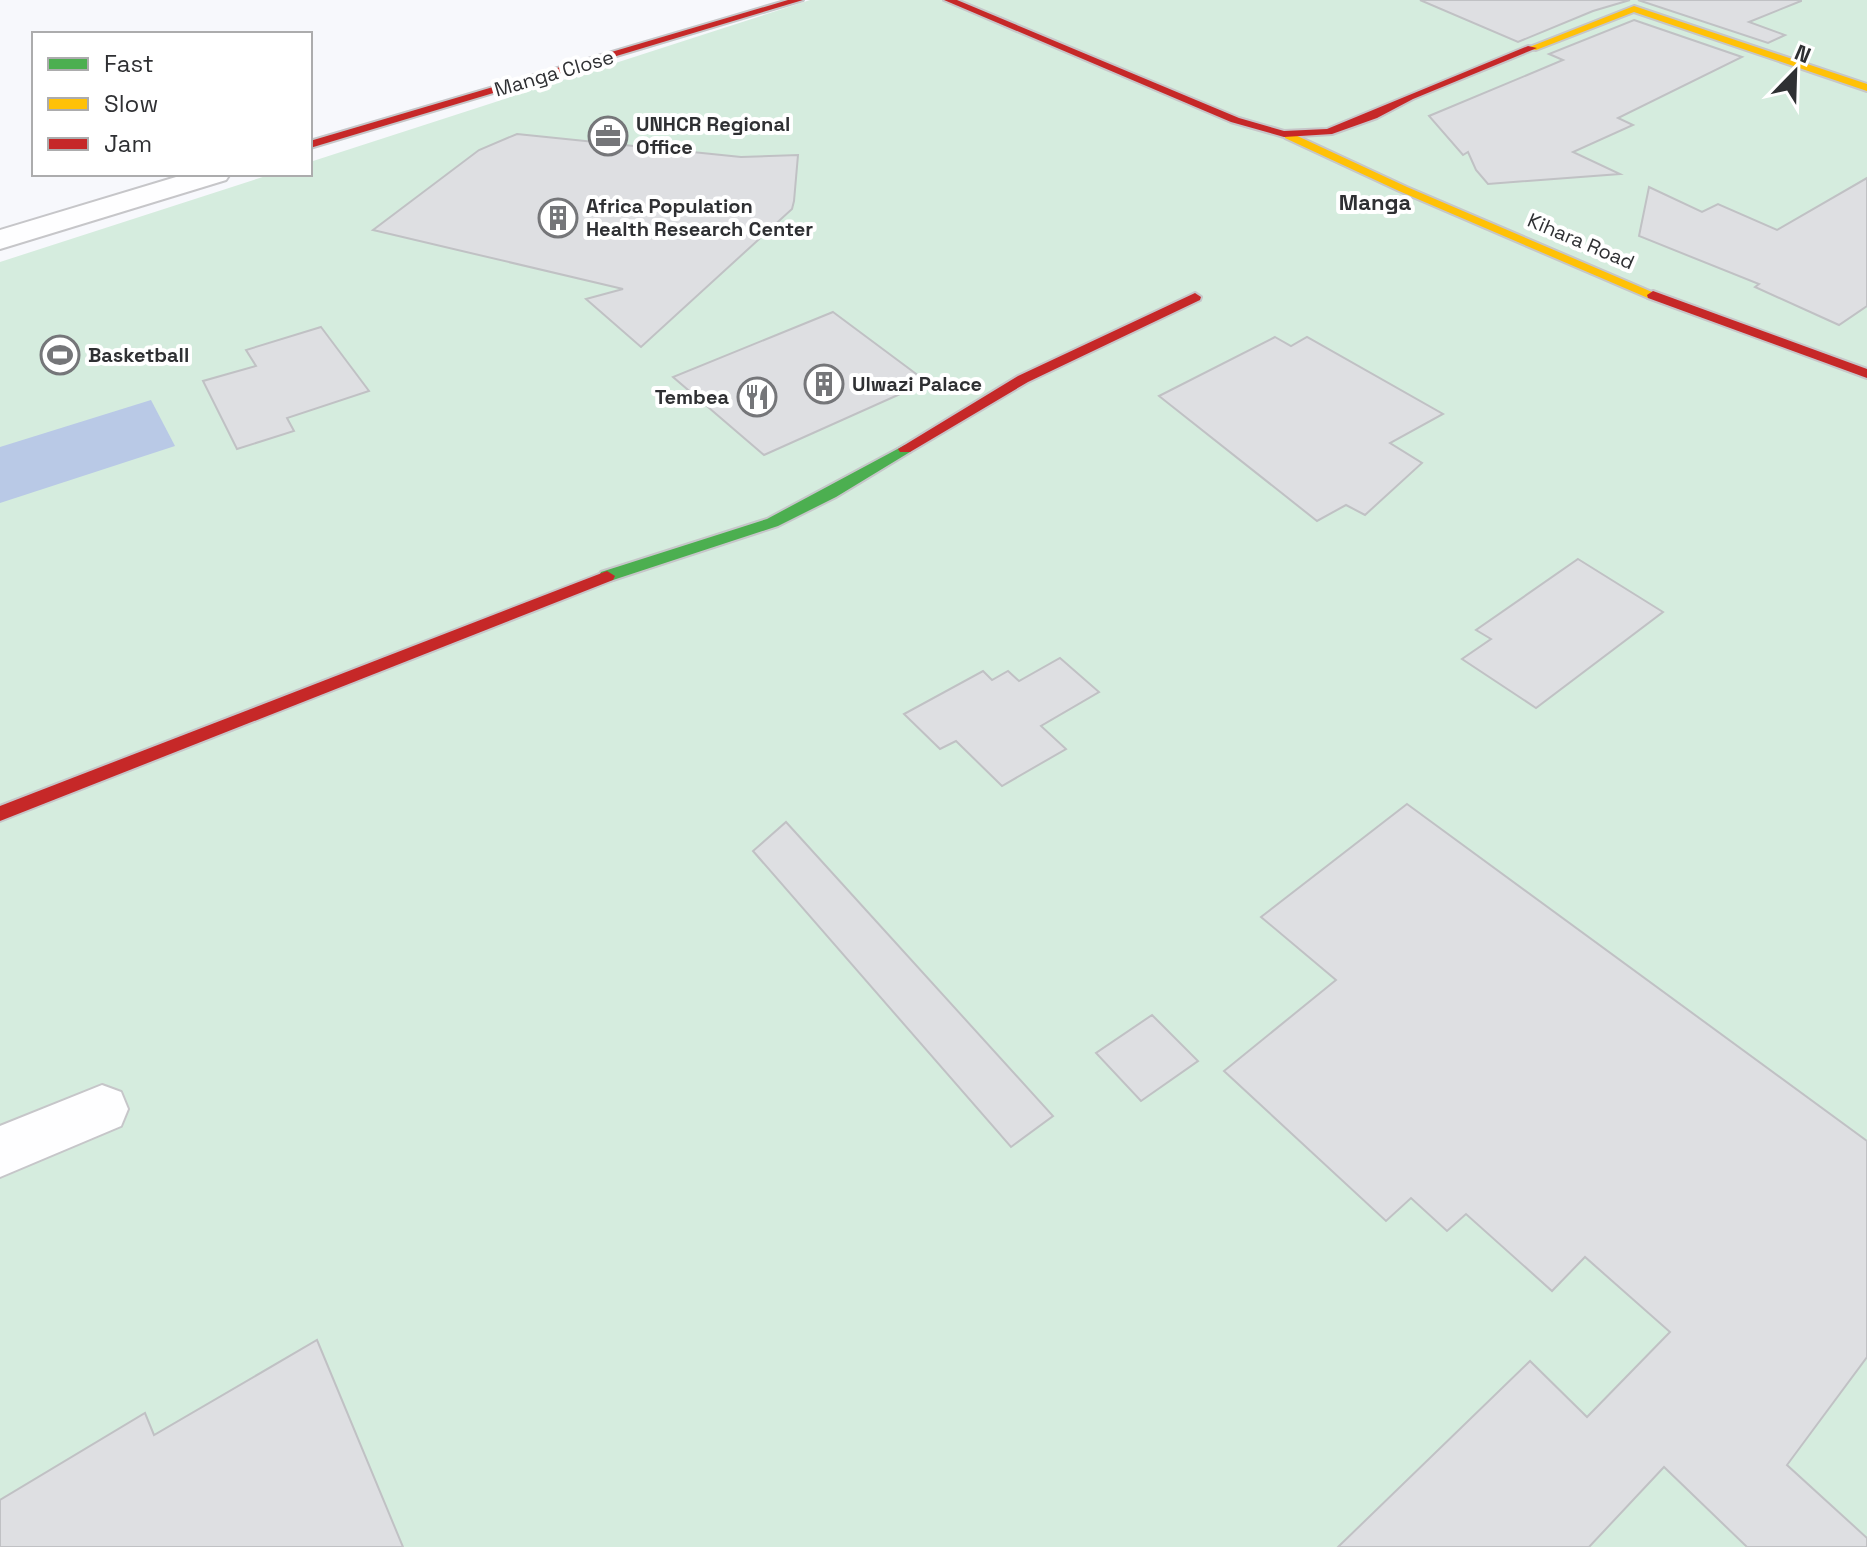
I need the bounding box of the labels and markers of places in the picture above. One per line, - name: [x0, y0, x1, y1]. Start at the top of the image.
- place label: UNHCR Regional Office: [636, 111, 790, 160]
- office icon: UNHCR Regional Office: [587, 115, 629, 157]
- place label: Africa Population Health Research Center: [586, 193, 813, 242]
- building icon: Africa Population Health Research Center: [537, 197, 579, 239]
- sports icon: Basketball: [39, 334, 81, 376]
- place label: Basketball: [88, 342, 189, 368]
- building icon: Ulwazi Palace: [803, 363, 845, 405]
- place label: Ulwazi Palace: [852, 371, 982, 397]
- restaurant icon: Tembea: [736, 376, 778, 418]
- place label: Tembea: [655, 384, 729, 410]

